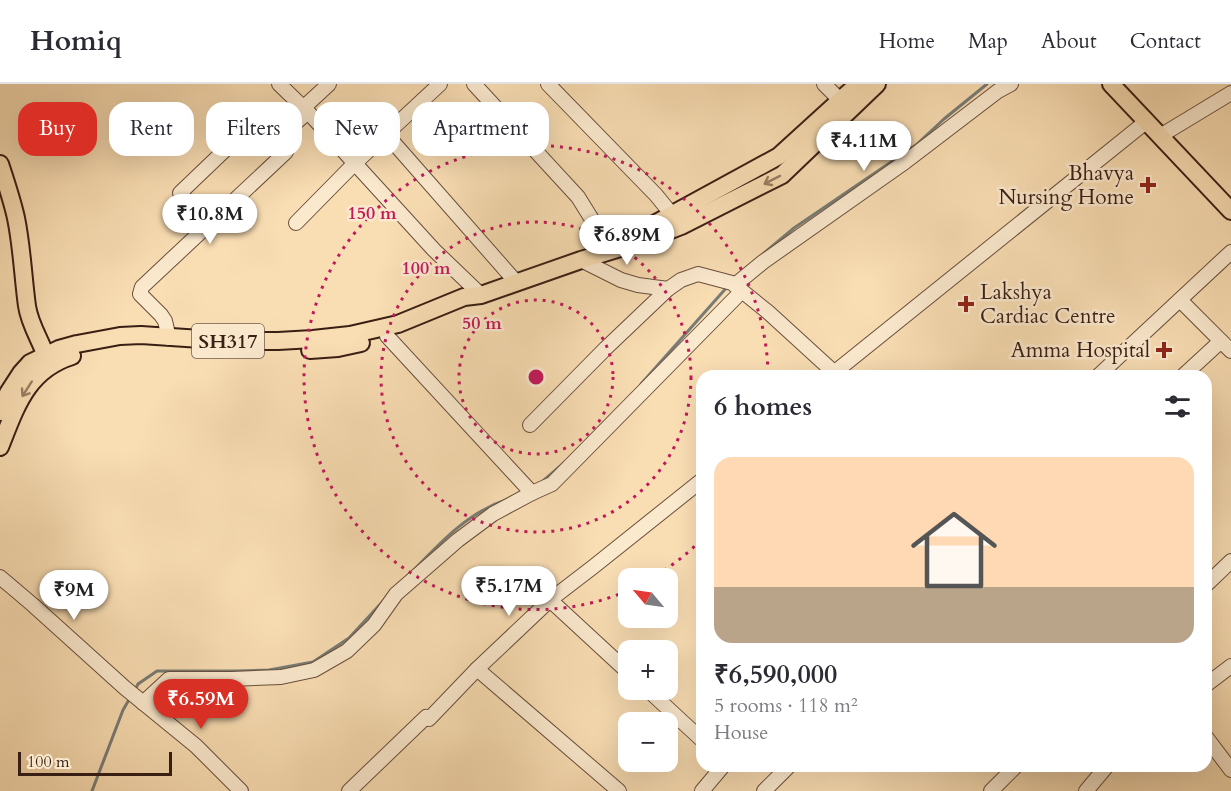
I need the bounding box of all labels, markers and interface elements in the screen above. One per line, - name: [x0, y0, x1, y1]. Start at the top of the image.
- text: Homiq: [30, 22, 122, 60]
- text: Home: [879, 27, 935, 56]
- text: Map: [968, 27, 1008, 56]
- text: About: [1041, 27, 1097, 56]
- text: Contact: [1130, 27, 1201, 56]
- chip: Buy: [18, 102, 97, 156]
- chip: Rent: [109, 102, 194, 156]
- chip: Filters: [206, 102, 302, 156]
- chip: New: [314, 102, 400, 156]
- chip: Apartment: [412, 102, 549, 156]
- pin: ₹4.11M: [815, 121, 913, 172]
- text: ₹4.11M: [830, 127, 898, 154]
- place label: Bhavya Nursing Home: [998, 159, 1134, 212]
- one-way arrow: [764, 174, 781, 186]
- marker: Bhavya Nursing Home: [1139, 176, 1157, 194]
- pin: ₹10.8M: [161, 194, 259, 245]
- text: ₹10.8M: [176, 200, 244, 227]
- text: 150 m: [347, 201, 397, 226]
- pin: ₹6.89M: [578, 215, 676, 266]
- text: ₹6.89M: [593, 221, 661, 248]
- text: 100 m: [401, 256, 451, 281]
- place label: Lakshya Cardiac Centre: [980, 278, 1116, 331]
- marker: Lakshya Cardiac Centre: [957, 295, 975, 313]
- text: 50 m: [462, 311, 502, 336]
- road number: SH317: [192, 324, 264, 358]
- place label: Amma Hospital: [1011, 336, 1150, 365]
- marker: Amma Hospital: [1155, 341, 1173, 359]
- centre of rings: [526, 367, 546, 387]
- one-way arrow: [21, 380, 33, 397]
- text: 6 homes: [714, 389, 812, 424]
- icon: filters: [1161, 390, 1194, 423]
- icon: home: [900, 496, 1008, 604]
- pin: ₹5.17M: [460, 566, 558, 617]
- north arrow: [618, 568, 678, 628]
- map controls: [618, 568, 678, 772]
- pin: ₹9M: [45, 570, 103, 621]
- text: ₹5.17M: [475, 572, 543, 599]
- text: ₹9M: [53, 576, 95, 603]
- button: +: [618, 640, 678, 700]
- text: ₹6,590,000: [714, 657, 837, 692]
- pin: ₹6.59M: [152, 679, 250, 730]
- text: ₹6.59M: [167, 685, 235, 712]
- text: 5 rooms · 118 m²: [714, 692, 858, 719]
- button: −: [618, 712, 678, 772]
- text: House: [714, 719, 768, 746]
- scale bar: [18, 749, 172, 776]
- text: 100 m: [27, 751, 69, 773]

